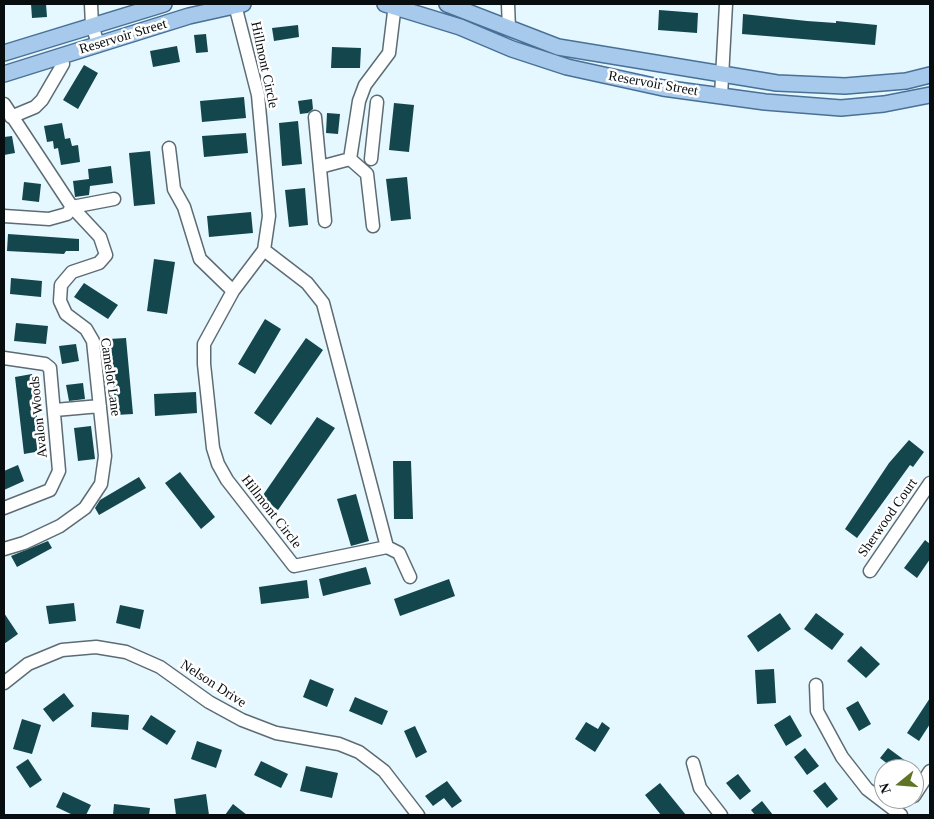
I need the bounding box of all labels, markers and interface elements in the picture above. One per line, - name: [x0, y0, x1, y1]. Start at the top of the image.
- street label: Reservoir Street: [77, 16, 169, 58]
- street label: Hillmont Circle: [247, 20, 281, 110]
- street label: Reservoir Street: [607, 68, 699, 100]
- street label: Camelot Lane: [96, 337, 124, 417]
- street label: Avalon Woods: [26, 375, 52, 459]
- street label: Hillmont Circle: [237, 472, 305, 552]
- street label: Sherwood Court: [855, 475, 921, 561]
- street label: Nelson Drive: [177, 657, 249, 711]
- north arrow: [874, 759, 924, 809]
- text: N: [876, 781, 894, 795]

